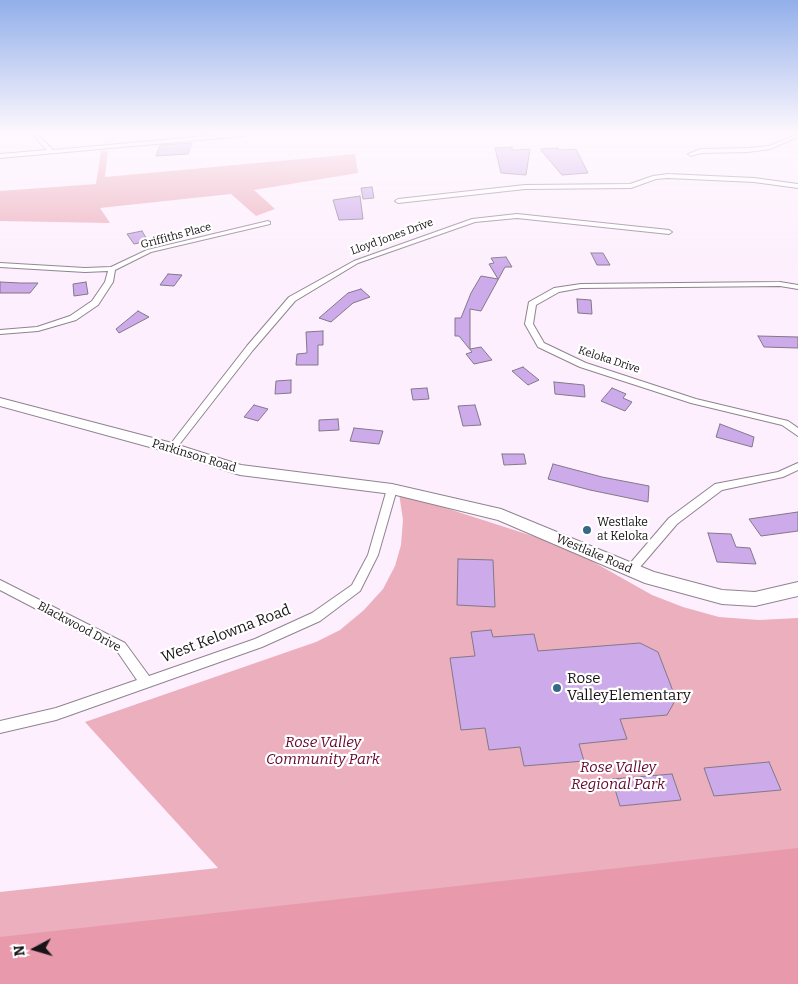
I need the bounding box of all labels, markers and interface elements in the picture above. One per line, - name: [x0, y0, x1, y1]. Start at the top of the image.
- street label: Lloyd Jones Drive: [349, 216, 435, 258]
- street label: Griffiths Place: [139, 220, 213, 252]
- street label: Keloka Drive: [576, 344, 642, 376]
- street label: Parkinson Road: [150, 436, 238, 476]
- place label: Westlake at Keloka: [597, 516, 648, 544]
- marker: Westlake at Keloka: [581, 524, 593, 536]
- street label: Westlake Road: [554, 531, 634, 577]
- street label: Blackwood Drive: [35, 599, 123, 655]
- street label: West Kelowna Road: [159, 601, 293, 667]
- place label: Rose ValleyElementary: [567, 670, 691, 705]
- marker: Rose ValleyElementary: [551, 682, 563, 694]
- park label: Rose Valley Community Park: [266, 734, 380, 769]
- park label: Rose Valley Regional Park: [571, 759, 665, 794]
- north arrow: [10, 924, 60, 974]
- text: N: [11, 944, 29, 957]

